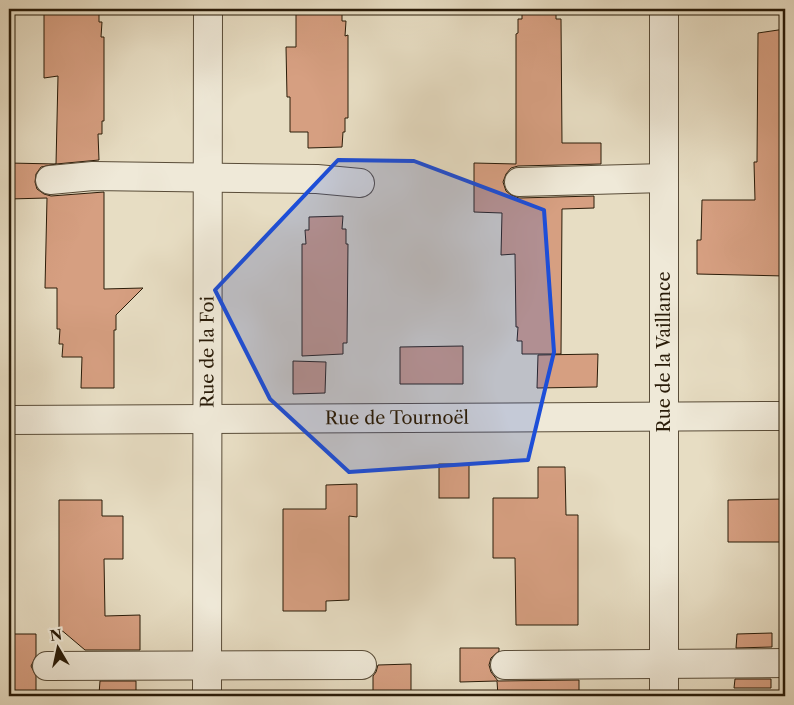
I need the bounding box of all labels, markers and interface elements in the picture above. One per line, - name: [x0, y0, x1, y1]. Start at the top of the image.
- street label: Rue de la Vaillance: [653, 271, 675, 433]
- street label: Rue de la Foi: [196, 295, 219, 408]
- street label: Rue de Tournoël: [325, 407, 469, 429]
- north arrow: [32, 622, 82, 672]
- text: N: [49, 625, 63, 645]

